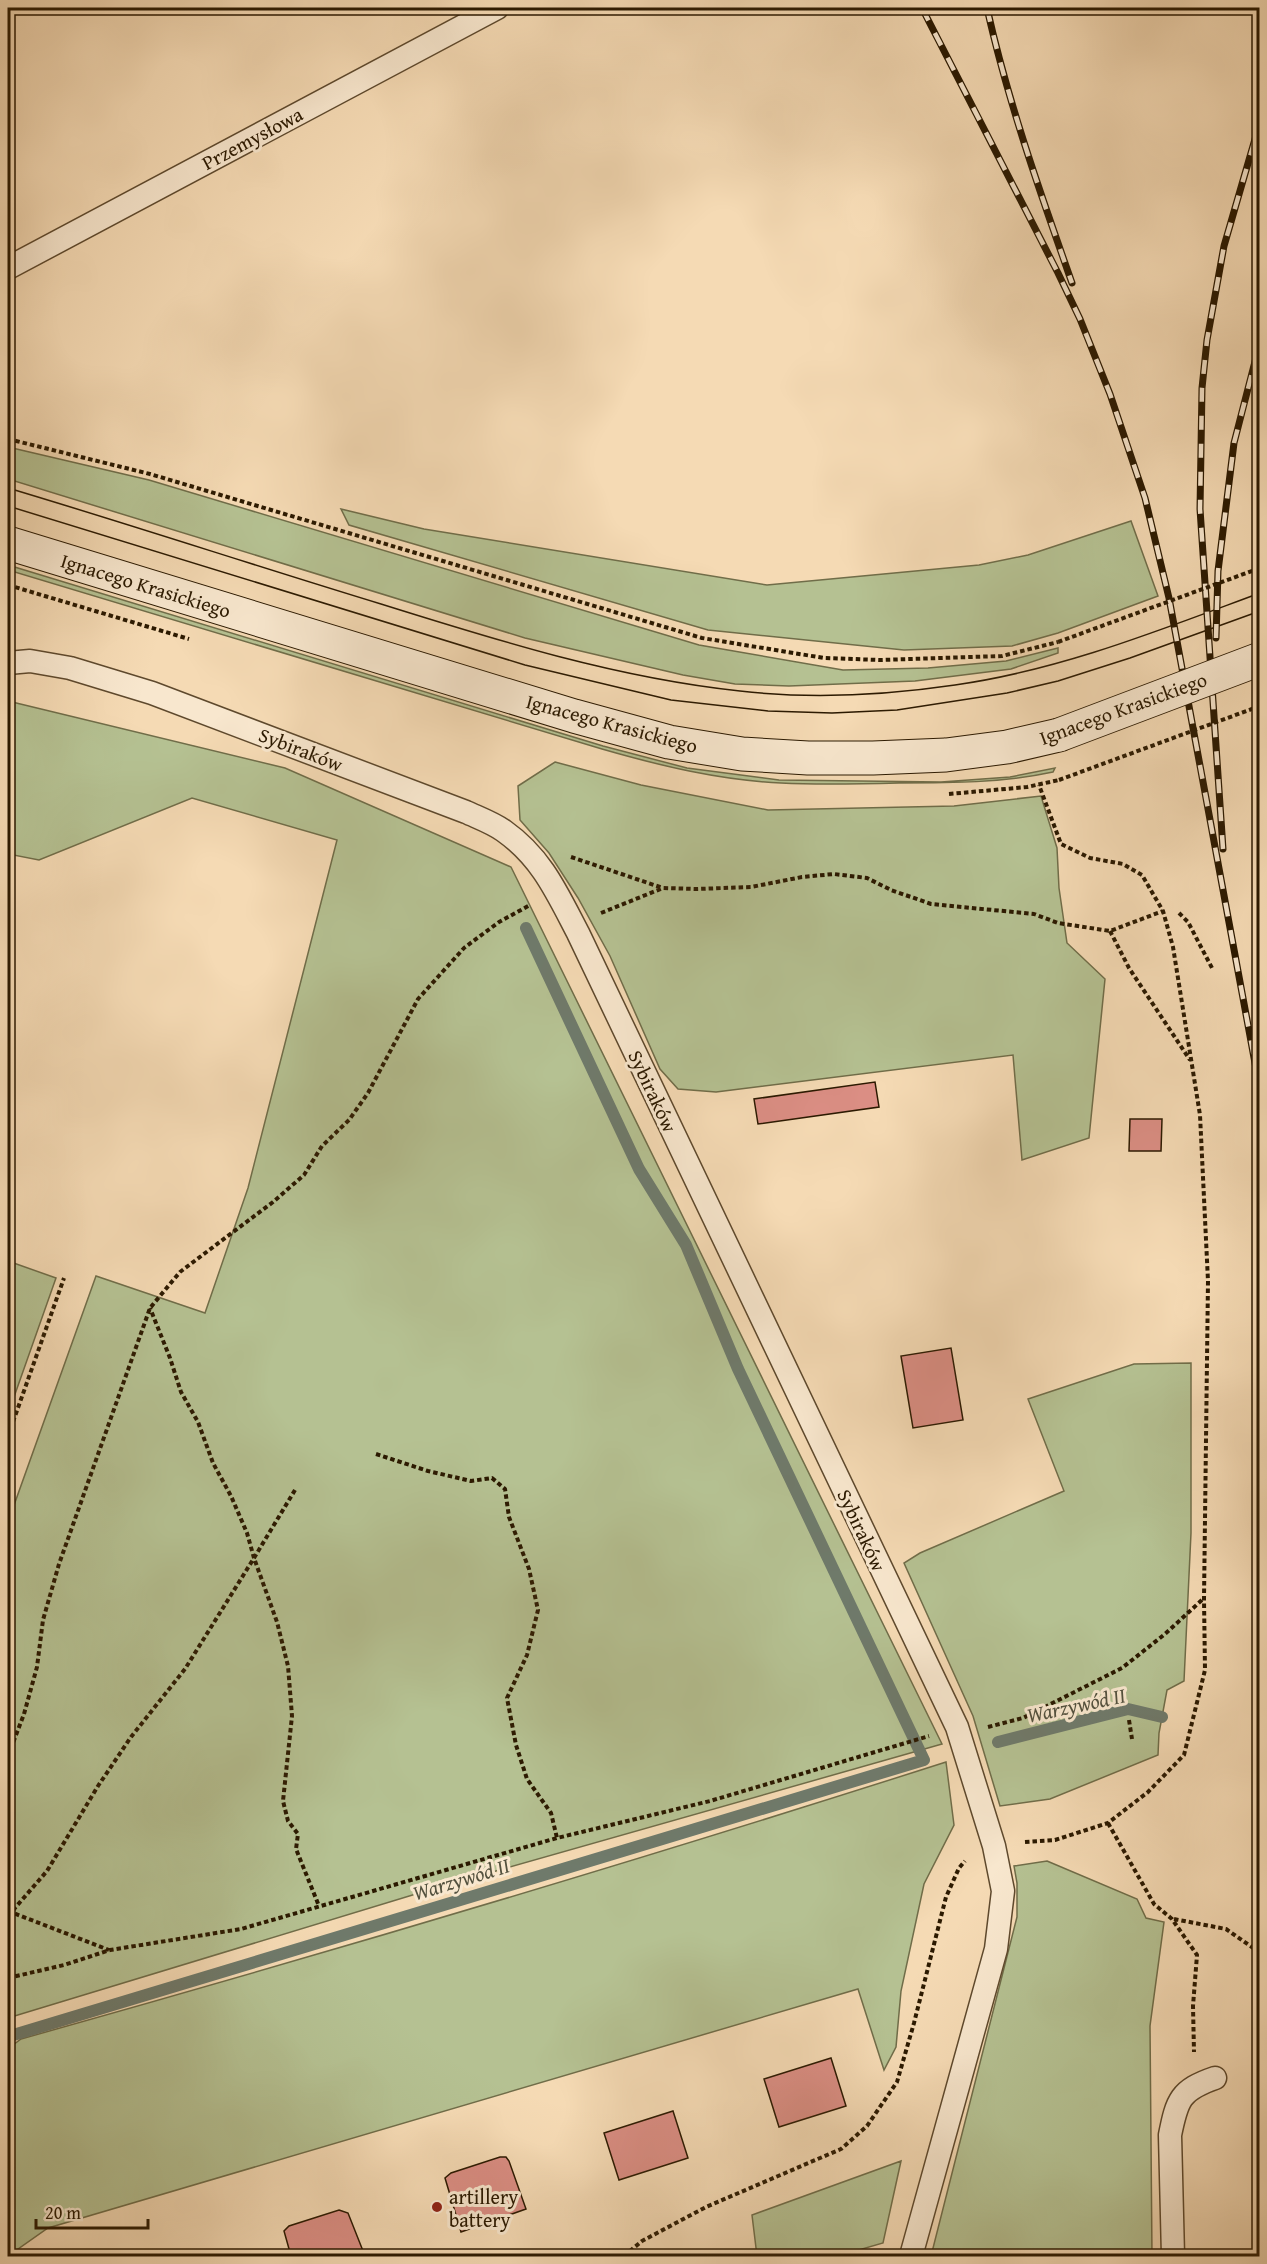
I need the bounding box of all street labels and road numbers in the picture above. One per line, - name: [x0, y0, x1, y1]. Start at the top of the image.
- street label: Przemysłowa: [196, 99, 308, 177]
- street label: Ignacego Krasickiego: [57, 545, 235, 625]
- street label: Ignacego Krasickiego: [1035, 664, 1211, 752]
- street label: Ignacego Krasickiego: [523, 686, 701, 760]
- street label: Sybiraków: [255, 720, 348, 779]
- street label: Sybiraków: [621, 1045, 685, 1138]
- street label: Sybiraków: [830, 1484, 894, 1577]

